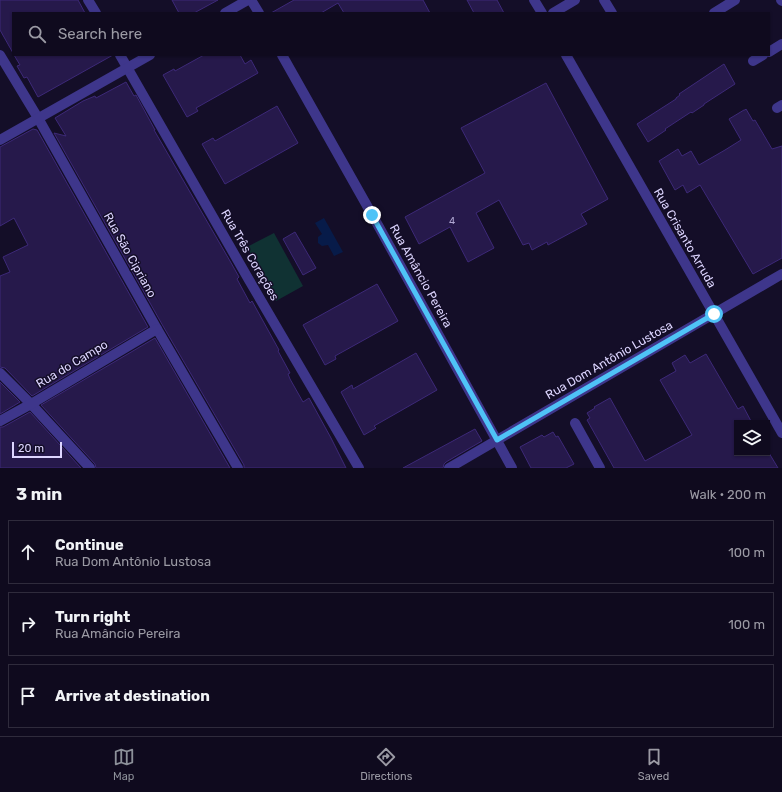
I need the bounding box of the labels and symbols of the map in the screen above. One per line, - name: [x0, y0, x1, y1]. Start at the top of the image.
- street label: Rua Crisanto Arruda: [651, 186, 719, 290]
- route end: [363, 206, 381, 224]
- street label: Rua Três Corações: [218, 207, 282, 303]
- street label: Rua São Cipriano: [101, 210, 159, 300]
- house number: 4: [449, 215, 455, 227]
- street label: Rua Amâncio Pereira: [387, 222, 455, 330]
- route start: [705, 305, 723, 323]
- street label: Rua Dom Antônio Lustosa: [543, 318, 675, 402]
- street label: Rua do Campo: [34, 337, 110, 391]
- scale bar: [12, 440, 62, 459]

